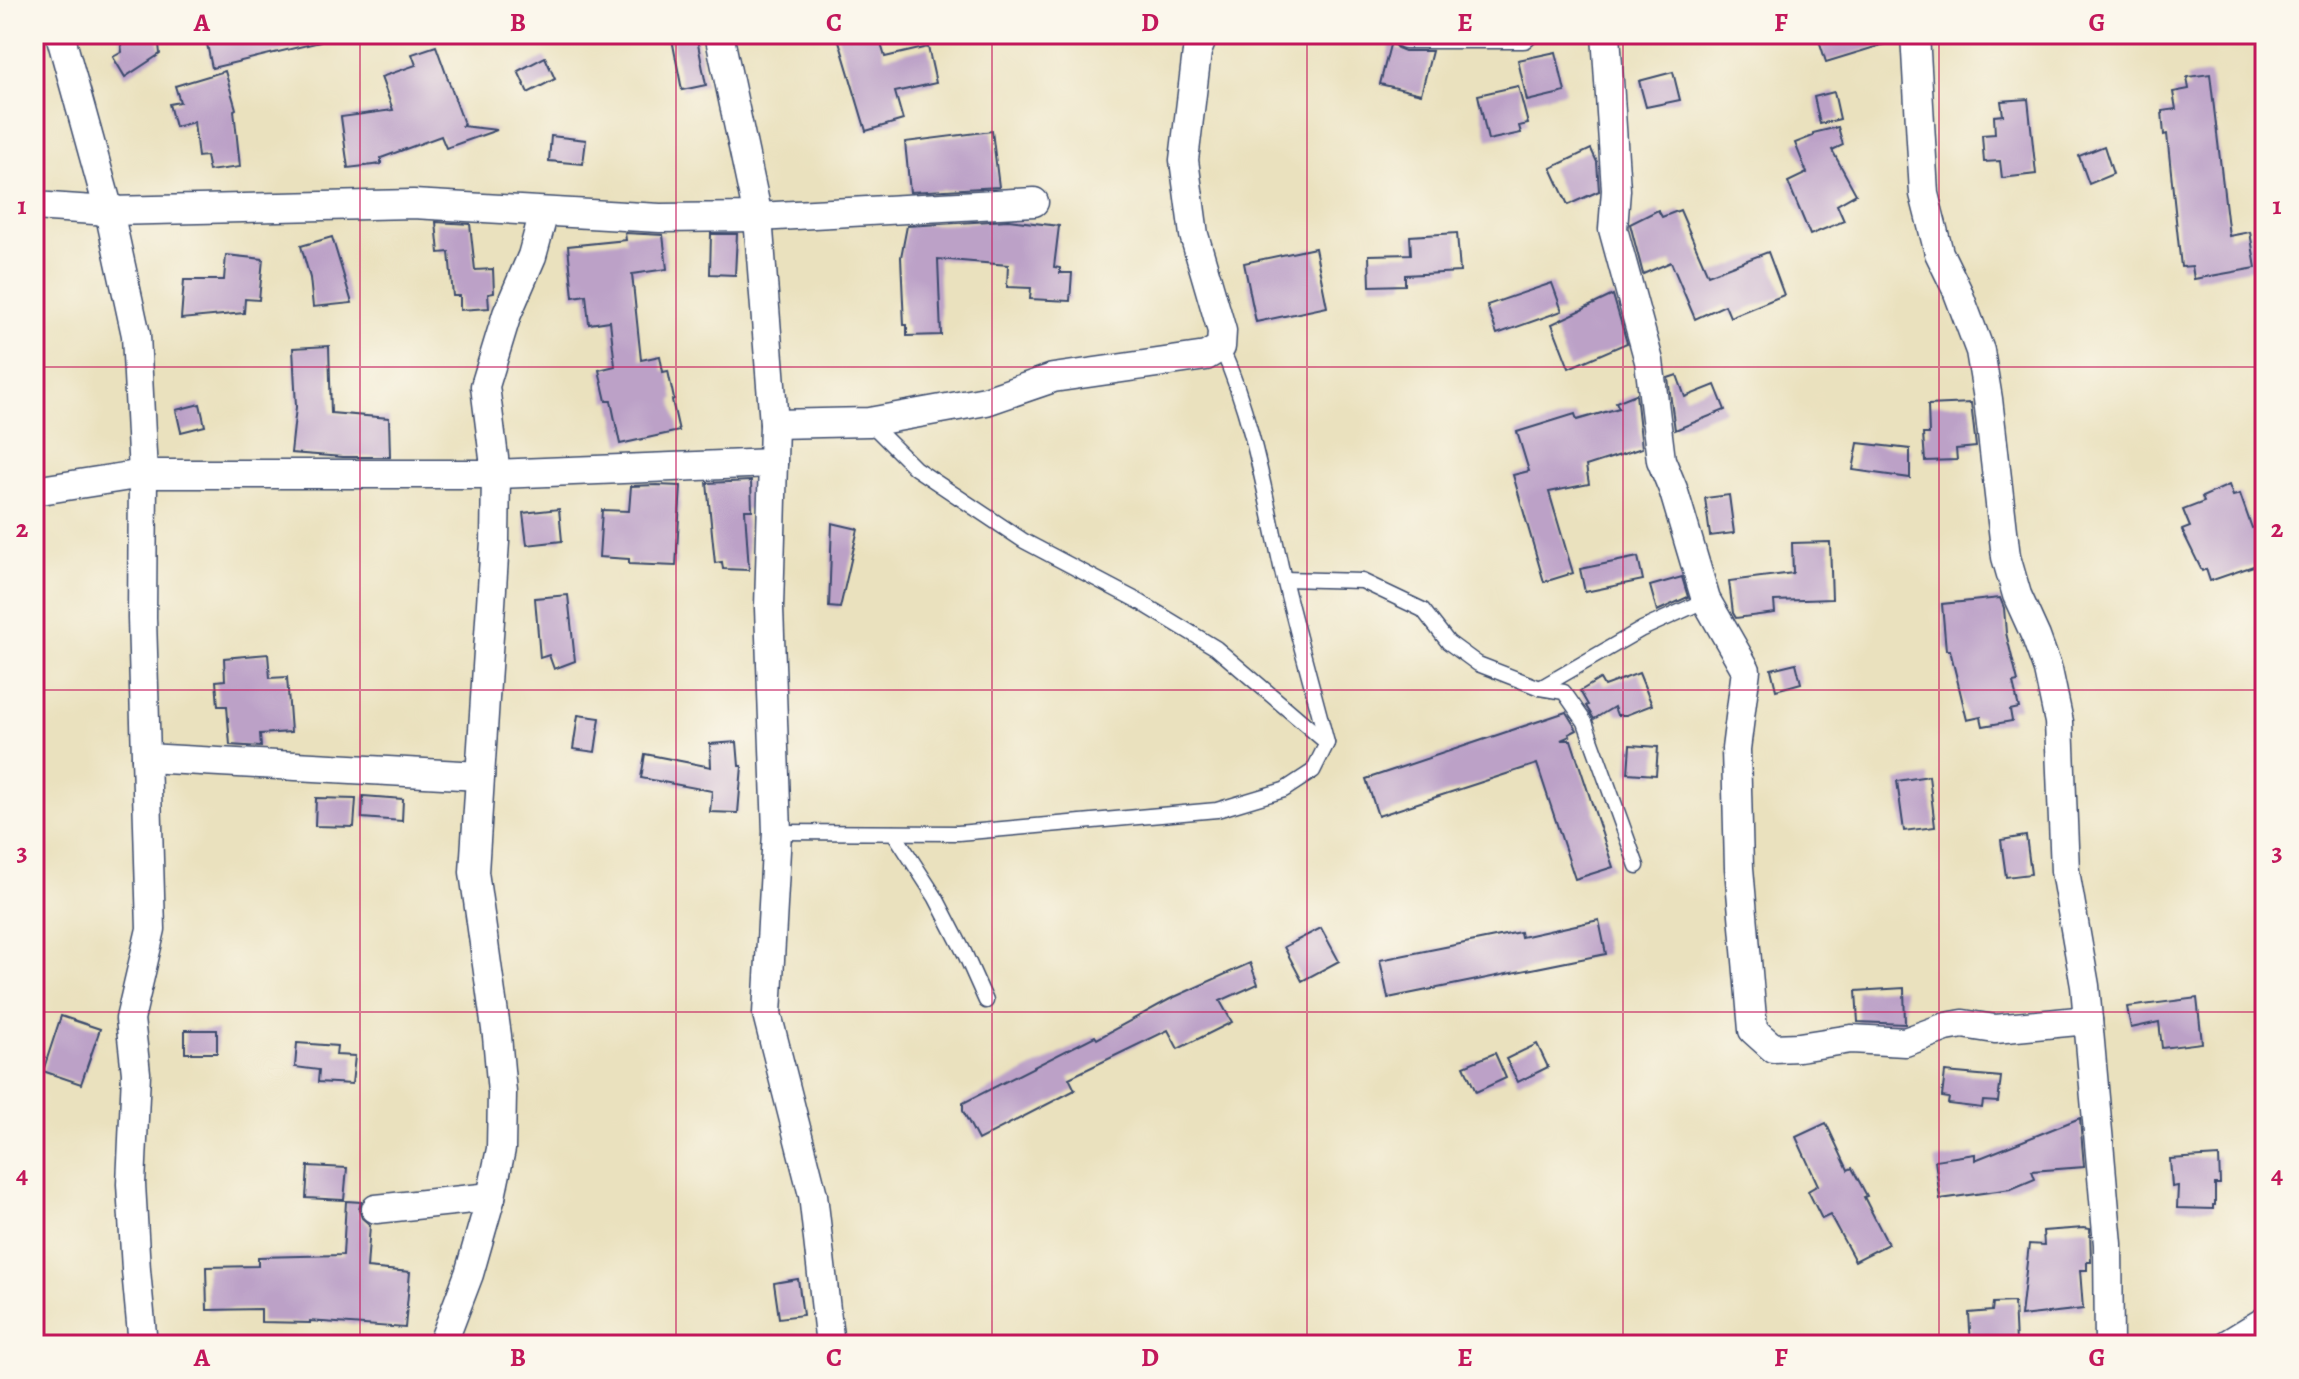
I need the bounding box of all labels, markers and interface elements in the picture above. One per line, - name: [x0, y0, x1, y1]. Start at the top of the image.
- text: A: [193, 5, 211, 40]
- text: B: [510, 5, 526, 40]
- text: C: [826, 5, 842, 40]
- text: D: [1141, 5, 1159, 40]
- text: E: [1457, 5, 1473, 40]
- text: F: [1774, 5, 1788, 40]
- text: G: [2088, 5, 2106, 40]
- text: 1: [17, 188, 27, 223]
- text: 1: [2272, 188, 2282, 223]
- text: 2: [16, 511, 29, 546]
- text: 2: [2271, 511, 2284, 546]
- text: 3: [16, 834, 28, 869]
- text: 3: [2271, 834, 2283, 869]
- text: 4: [16, 1157, 28, 1192]
- text: 4: [2271, 1157, 2283, 1192]
- text: A: [193, 1340, 211, 1375]
- text: B: [510, 1340, 526, 1375]
- text: C: [826, 1340, 842, 1375]
- text: D: [1141, 1340, 1159, 1375]
- text: E: [1457, 1340, 1473, 1375]
- text: F: [1774, 1340, 1788, 1375]
- text: G: [2088, 1340, 2106, 1375]

